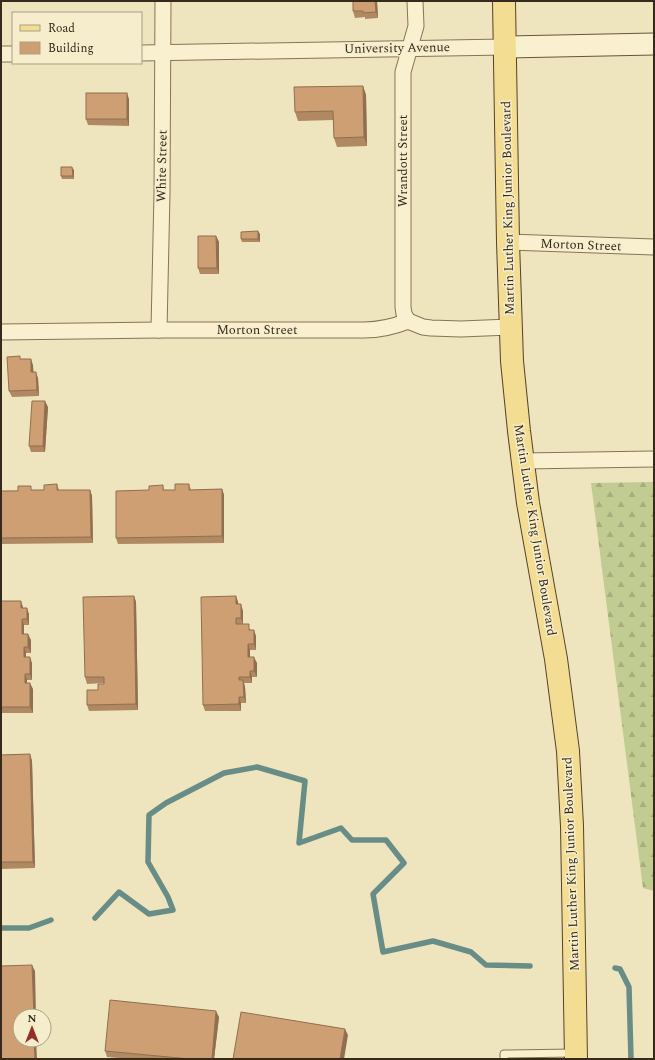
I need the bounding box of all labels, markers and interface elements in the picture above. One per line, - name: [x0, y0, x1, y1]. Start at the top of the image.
- legend: [12, 12, 142, 64]
- text: Road: [48, 19, 75, 38]
- street label: University Avenue: [344, 37, 450, 59]
- text: Building: [48, 39, 94, 58]
- street label: Martin Luther King Junior Boulevard: [496, 101, 520, 315]
- street label: Wrandott Street: [393, 114, 413, 207]
- street label: White Street: [151, 129, 173, 202]
- street label: Morton Street: [540, 234, 622, 256]
- street label: Morton Street: [216, 320, 298, 340]
- street label: Martin Luther King Junior Boulevard: [508, 423, 562, 637]
- street label: Martin Luther King Junior Boulevard: [557, 757, 585, 971]
- north arrow: [12, 1008, 52, 1048]
- text: N: [28, 1010, 37, 1027]

